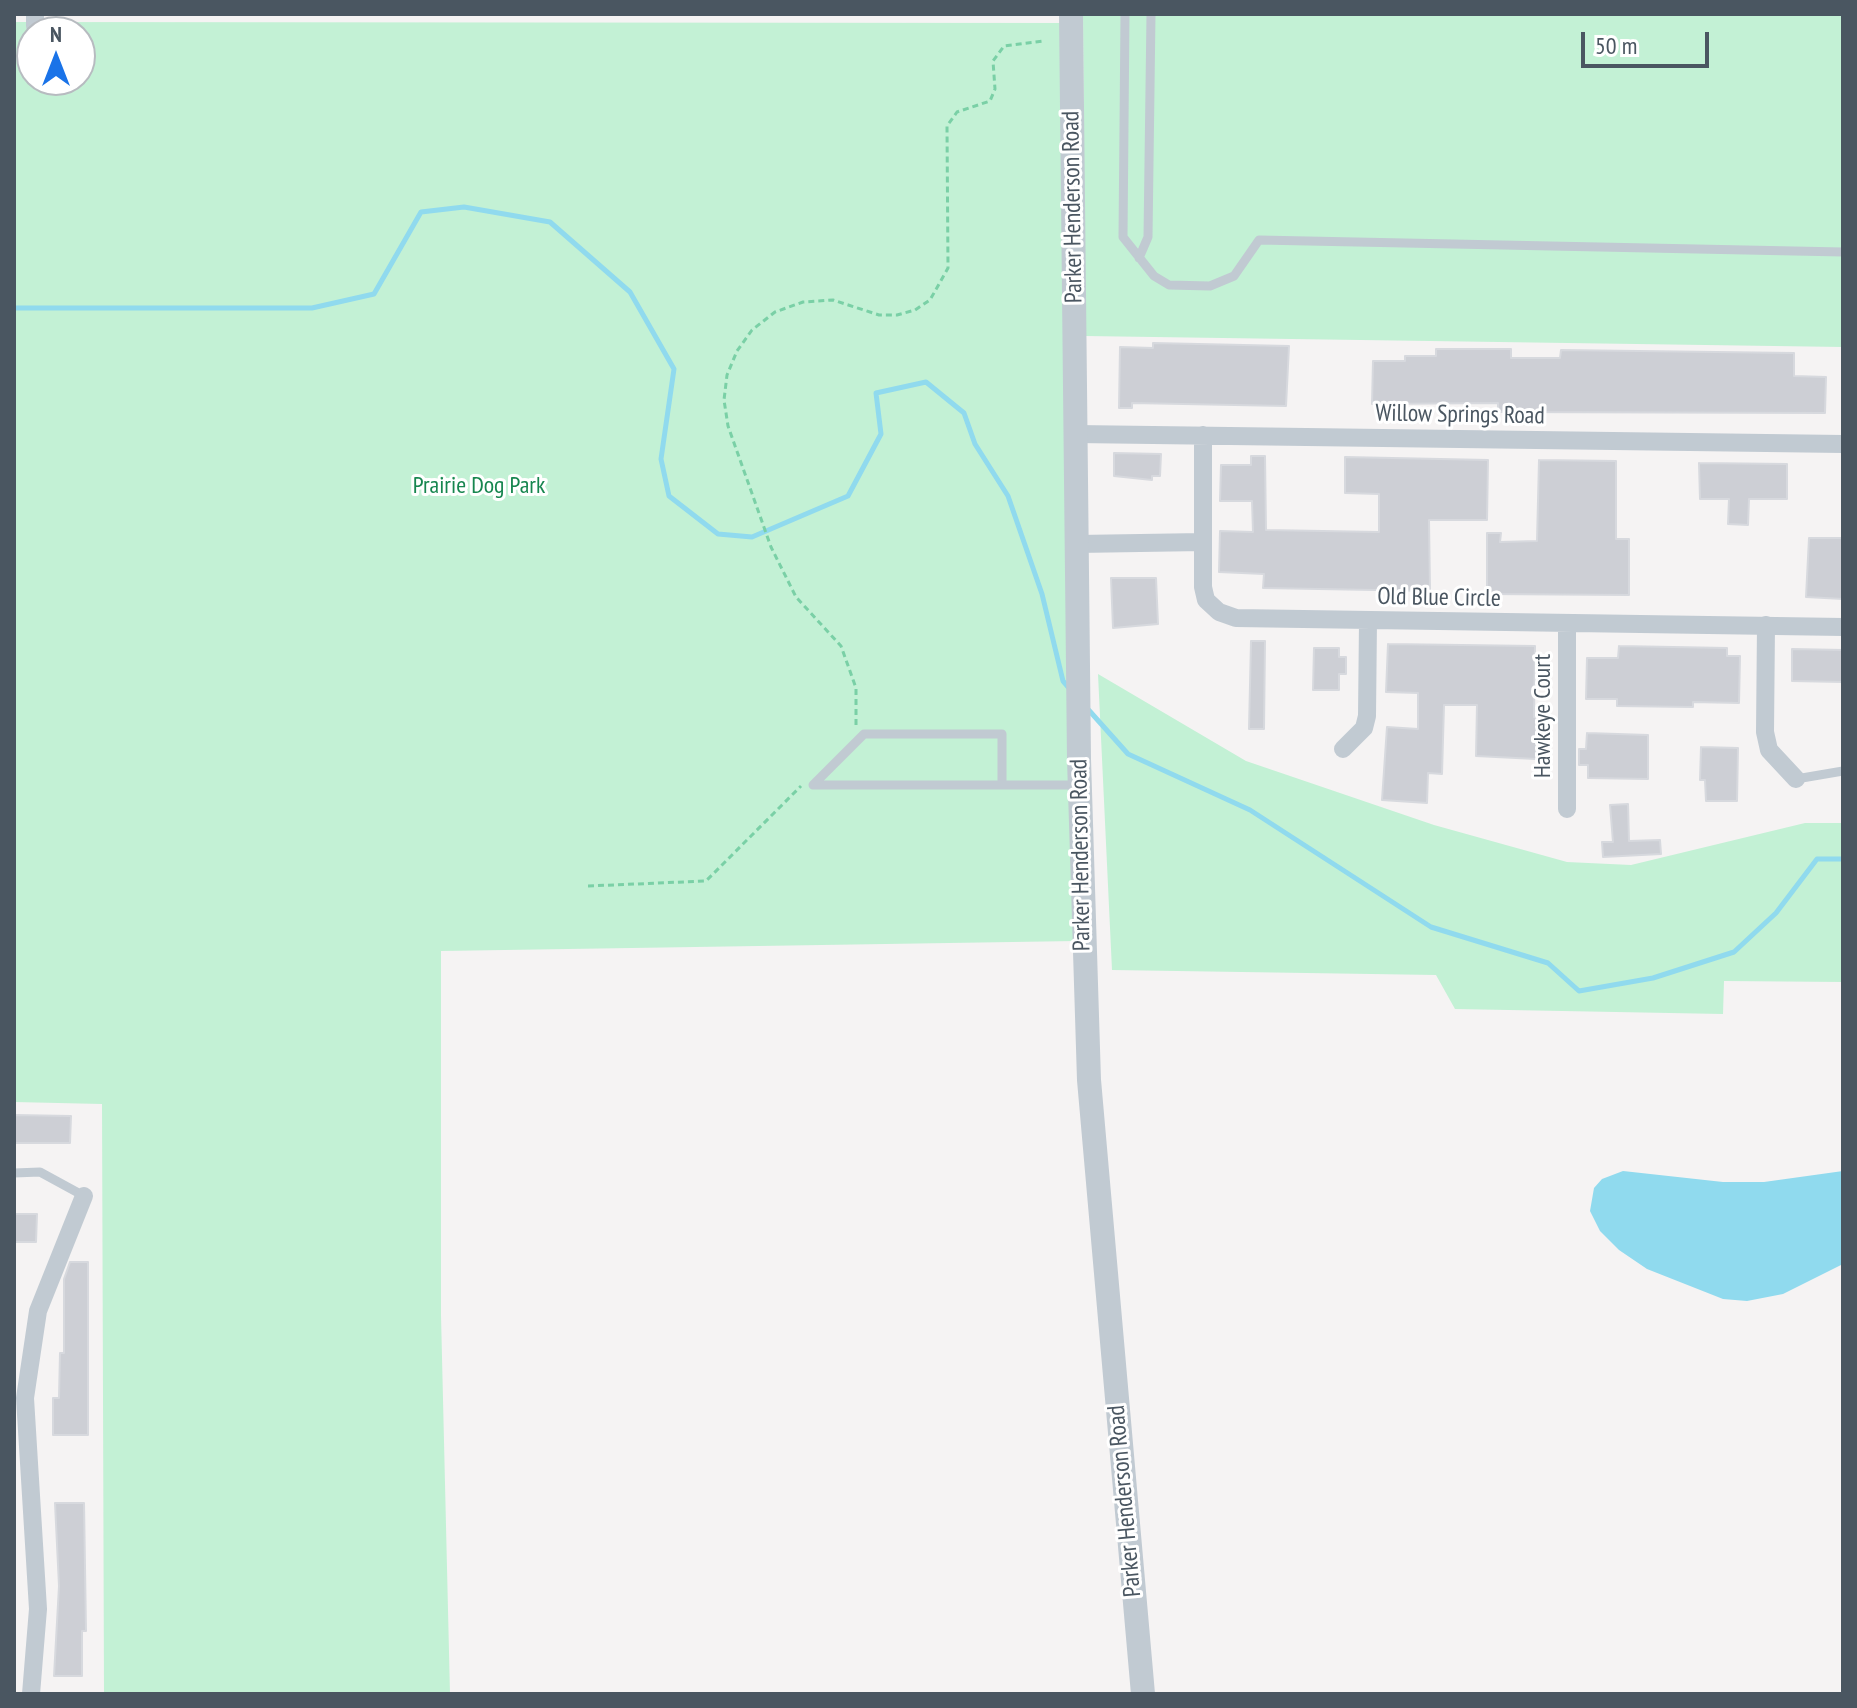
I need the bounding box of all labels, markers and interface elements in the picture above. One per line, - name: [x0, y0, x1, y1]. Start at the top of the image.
- north arrow: [16, 16, 96, 96]
- scale bar: [1585, 16, 1713, 66]
- text: N: [50, 20, 62, 48]
- text: 50 m: [1595, 30, 1637, 61]
- street label: Parker Henderson Road: [1057, 111, 1089, 303]
- street label: Willow Springs Road: [1375, 399, 1545, 431]
- park label: Prairie Dog Park: [413, 472, 545, 500]
- street label: Old Blue Circle: [1377, 583, 1501, 613]
- street label: Hawkeye Court: [1529, 654, 1557, 778]
- street label: Parker Henderson Road: [1065, 759, 1097, 951]
- street label: Parker Henderson Road: [1102, 1404, 1148, 1598]

